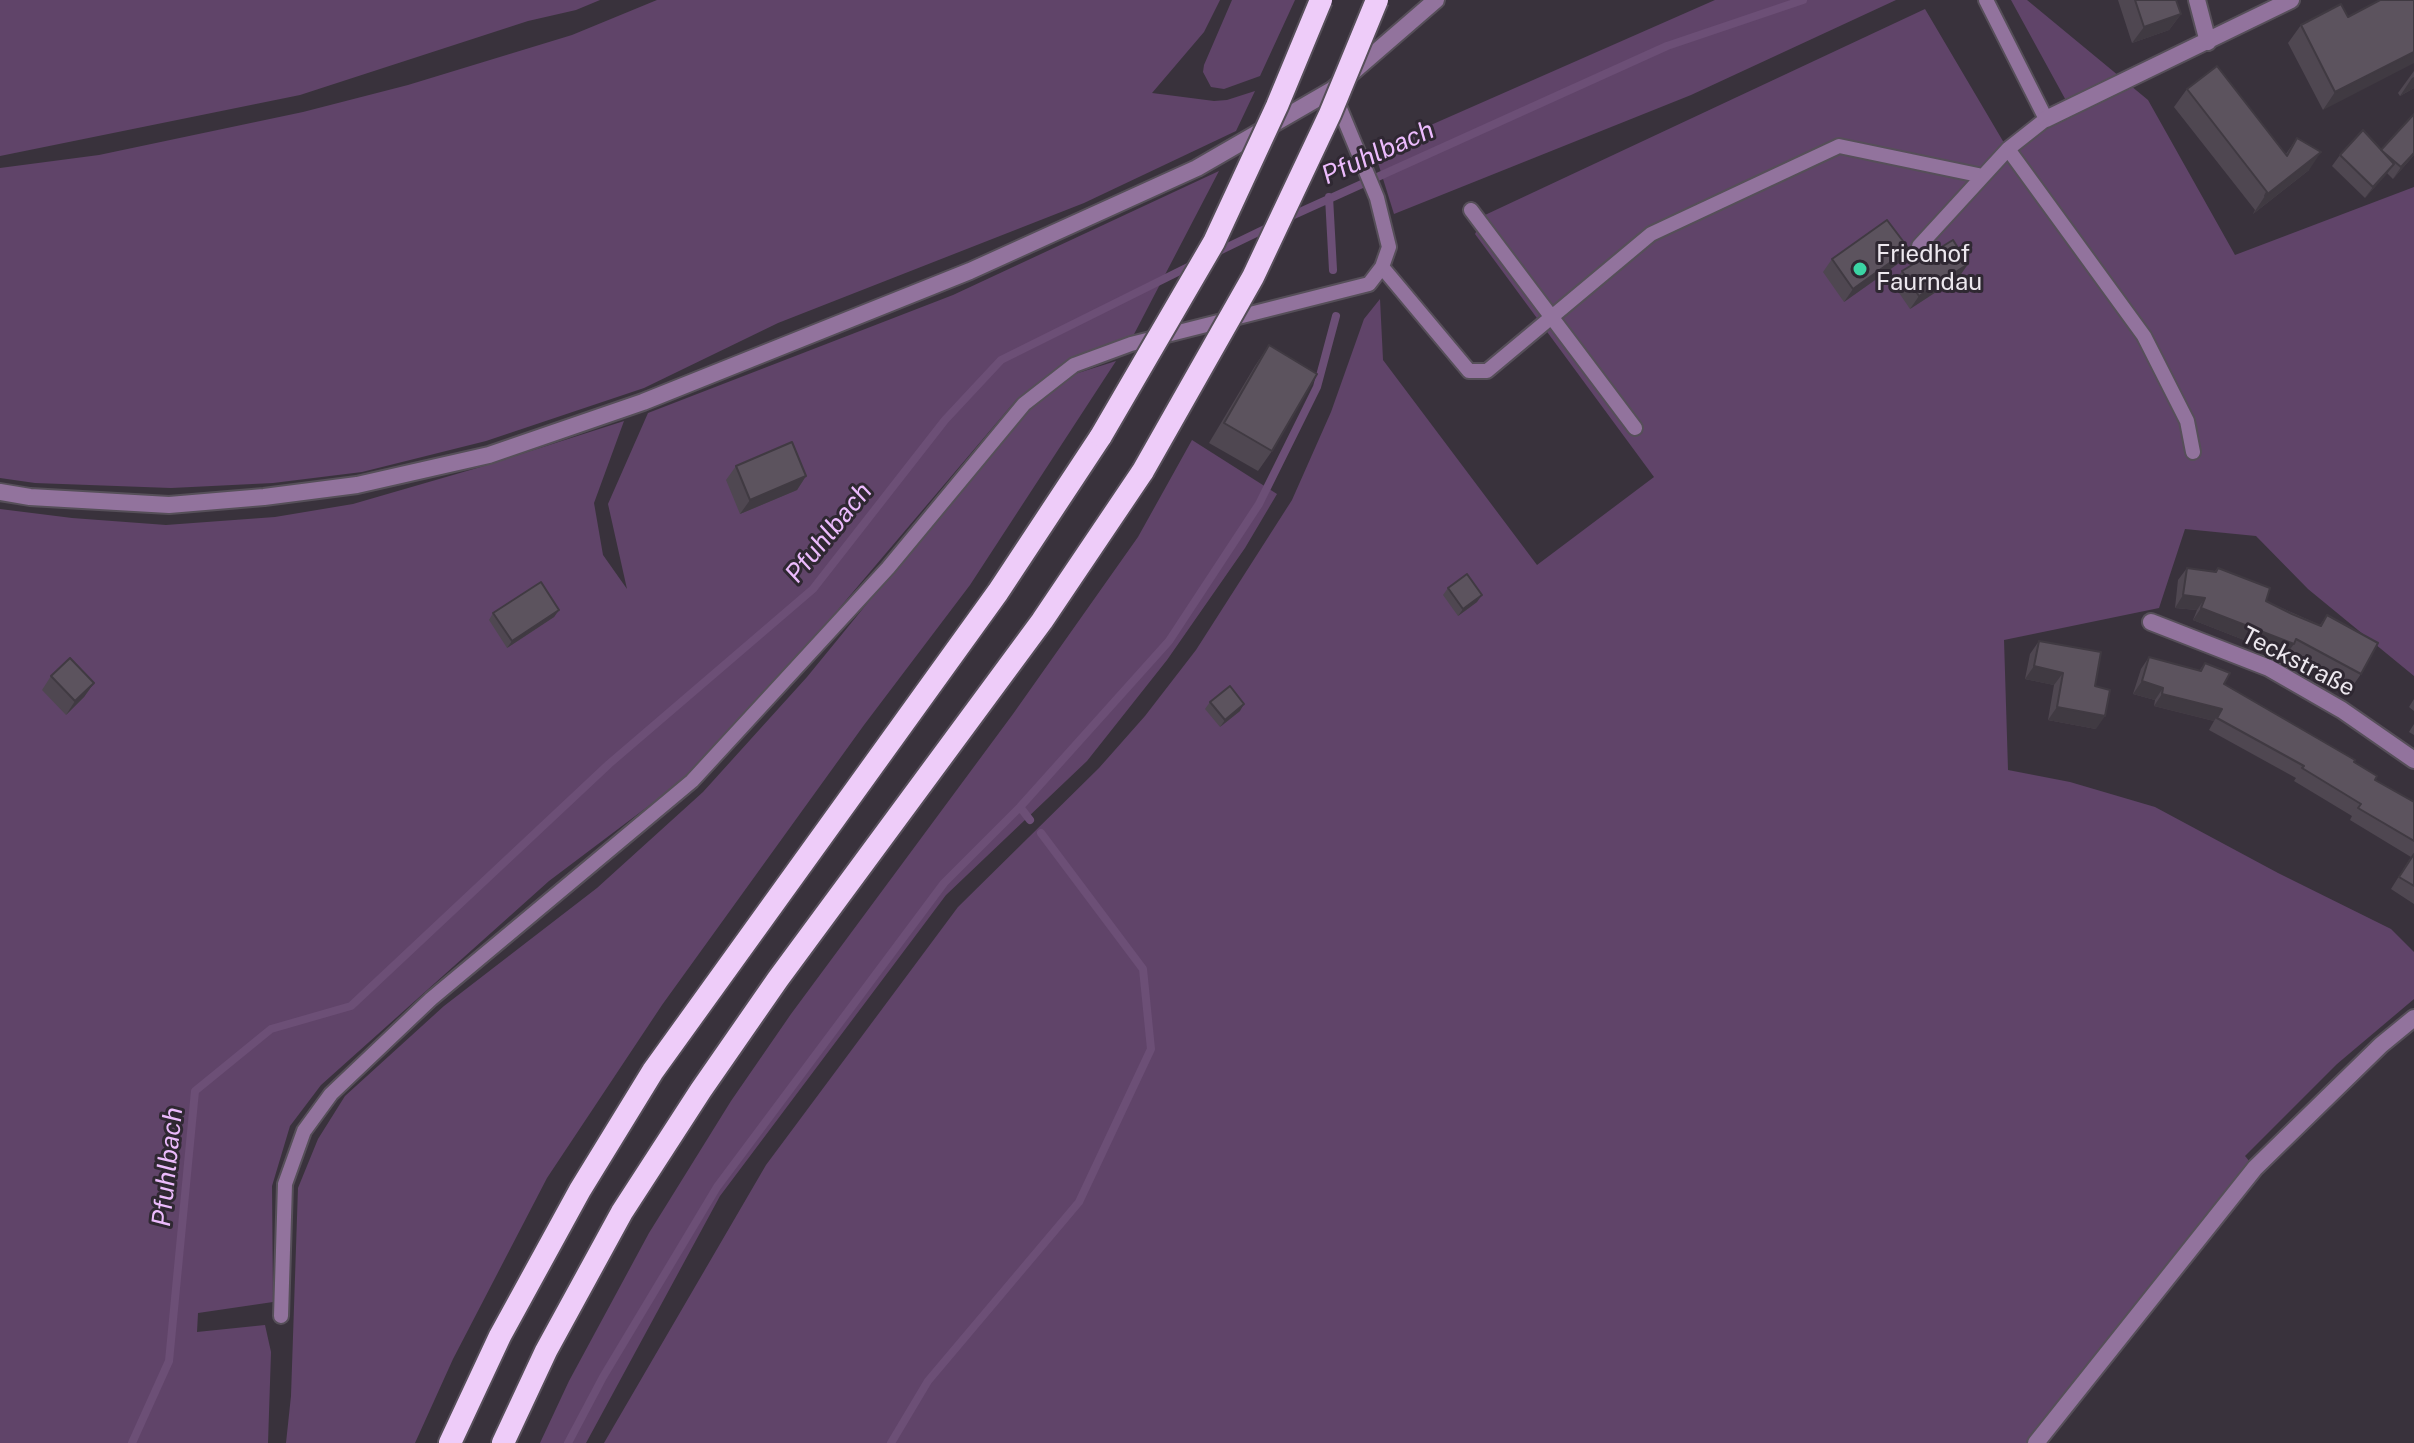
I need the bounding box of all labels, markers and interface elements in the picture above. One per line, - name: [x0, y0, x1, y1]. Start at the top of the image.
- water label: Pfuhlbach: [1317, 114, 1439, 192]
- place label: Friedhof Faurndau: [1876, 241, 1982, 297]
- marker: Friedhof Faurndau: [1851, 260, 1869, 278]
- water label: Pfuhlbach: [779, 477, 879, 589]
- street label: Teckstraße: [2236, 621, 2360, 703]
- water label: Pfuhlbach: [146, 1106, 190, 1228]

